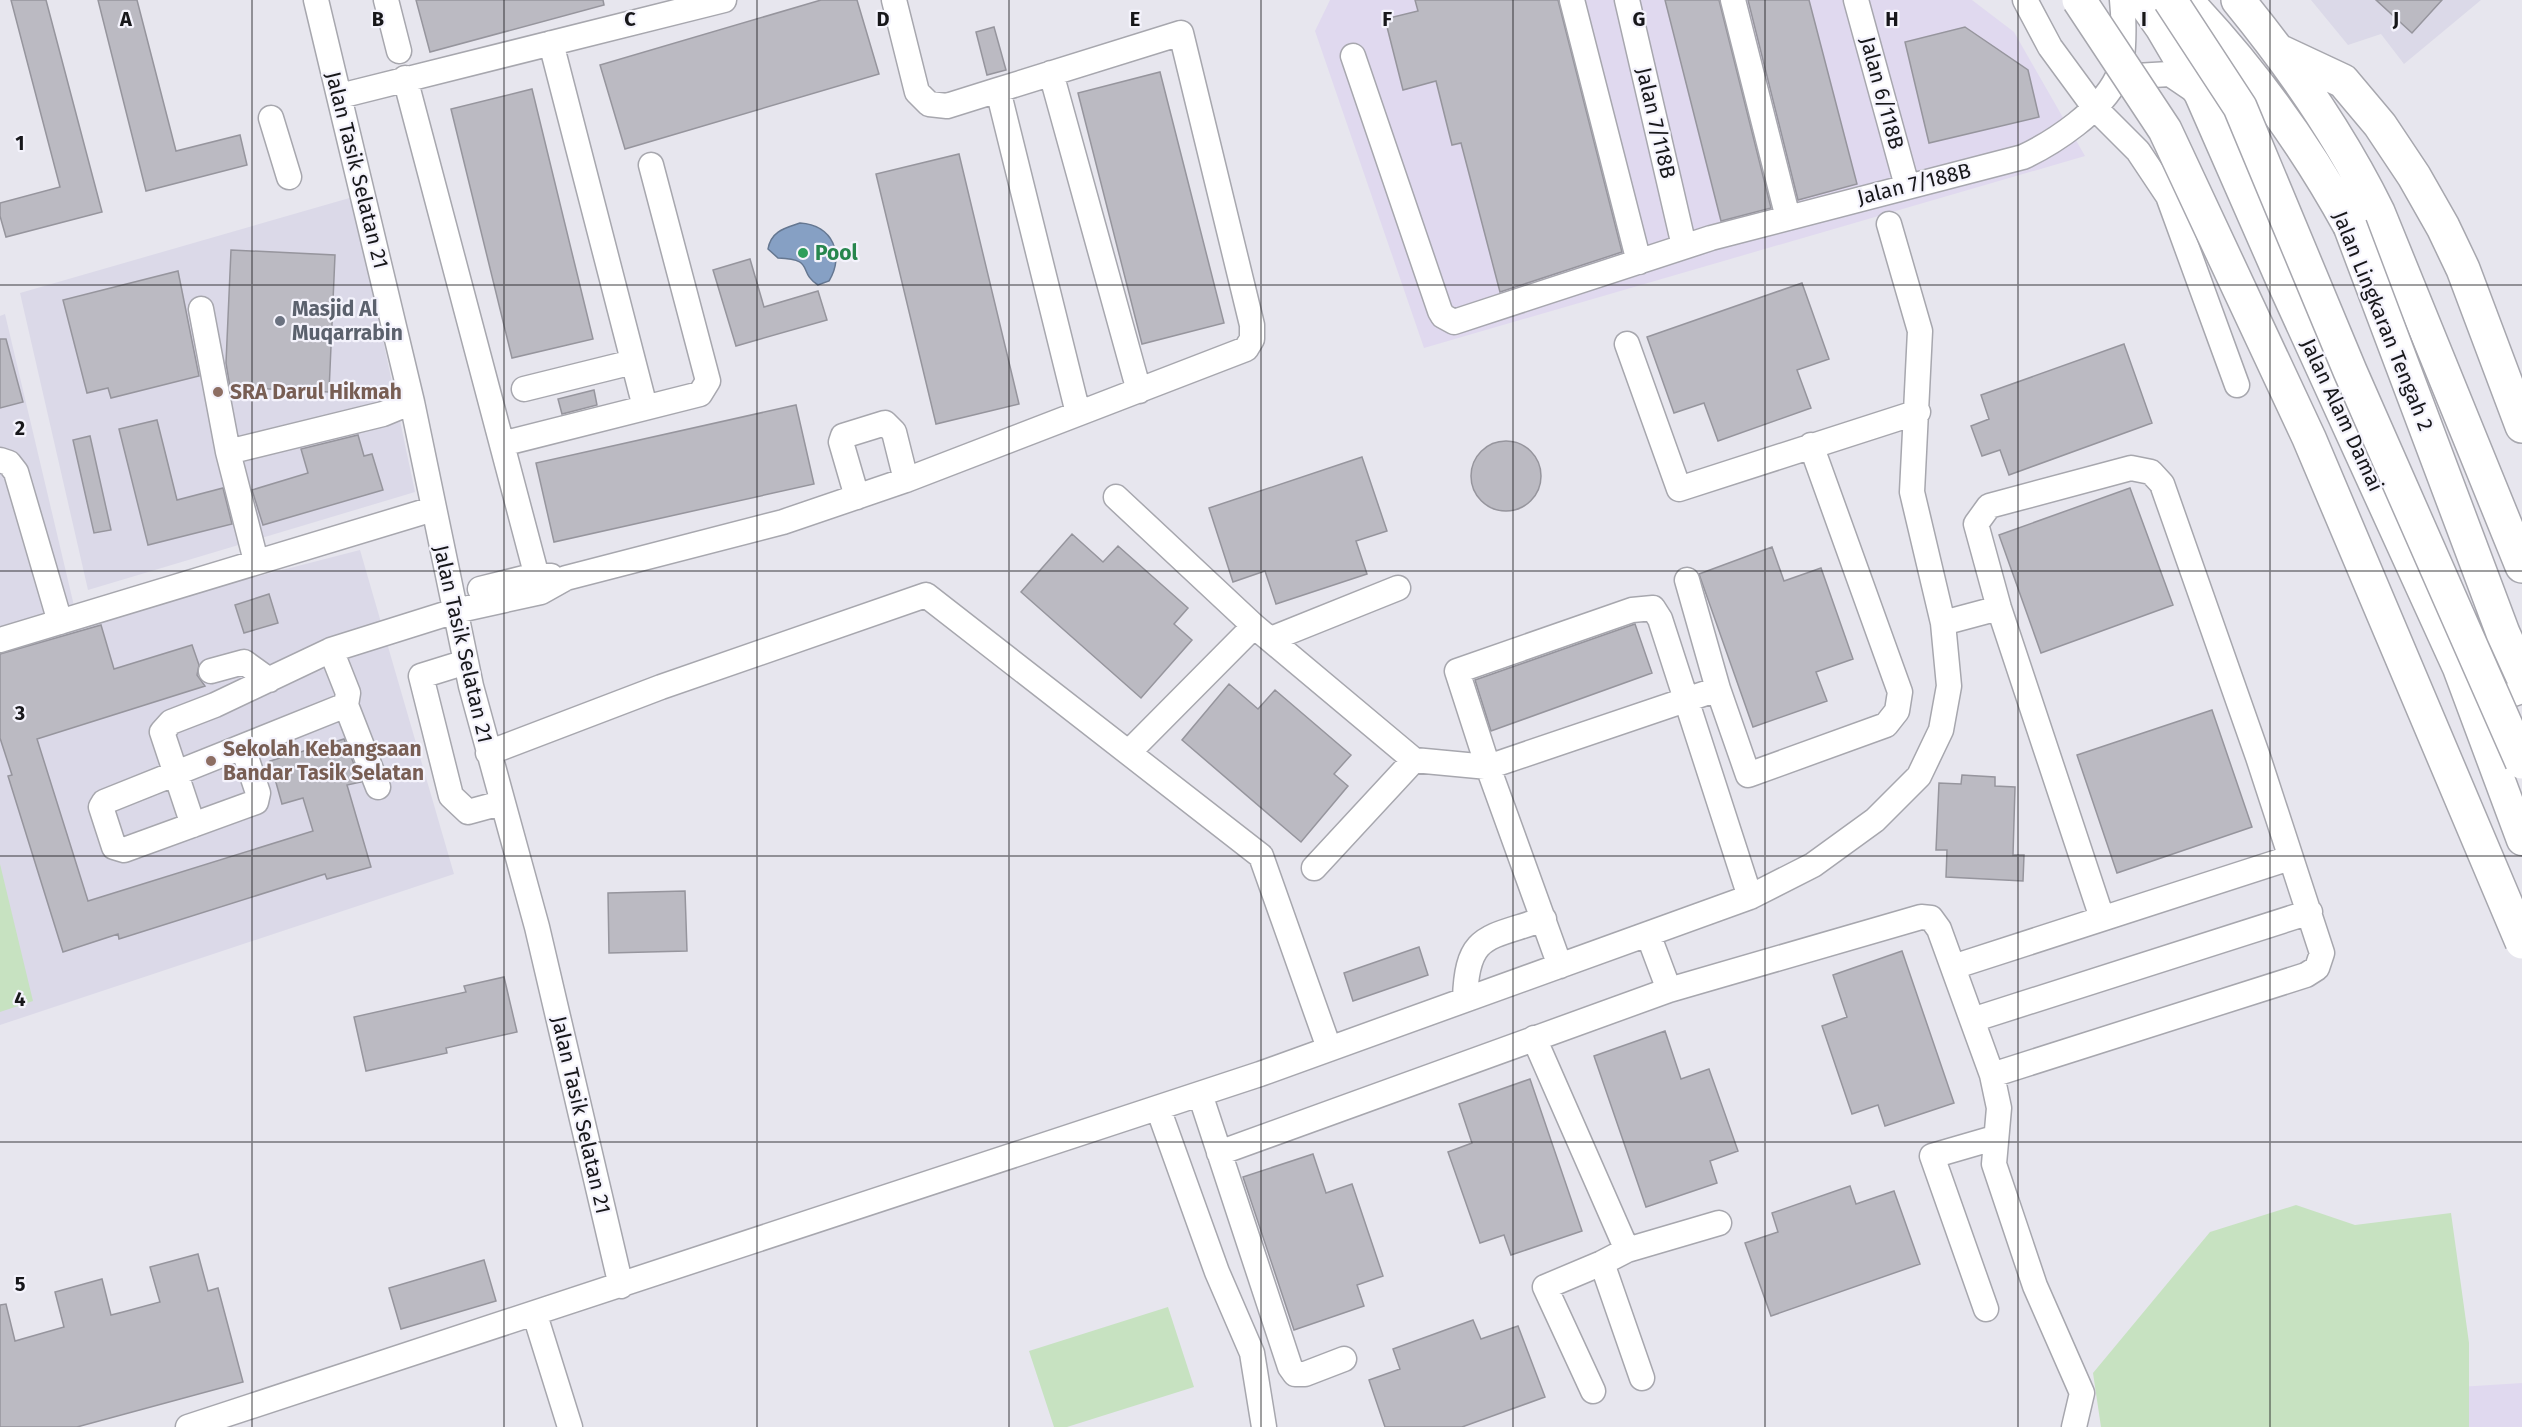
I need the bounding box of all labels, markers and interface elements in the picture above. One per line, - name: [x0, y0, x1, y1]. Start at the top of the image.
- text: A: [119, 7, 133, 31]
- text: B: [372, 7, 384, 31]
- text: C: [624, 7, 636, 31]
- text: D: [876, 7, 890, 31]
- text: E: [1130, 7, 1140, 31]
- text: F: [1382, 7, 1392, 31]
- text: G: [1633, 7, 1645, 31]
- text: H: [1885, 7, 1899, 31]
- text: I: [2141, 7, 2147, 31]
- text: J: [2392, 7, 2399, 31]
- street label: Jalan 6/118B: [1854, 34, 1910, 152]
- street label: Jalan 7/118B: [1631, 65, 1681, 181]
- street label: Jalan Tasik Selatan 21: [320, 69, 394, 271]
- text: 1: [15, 131, 25, 155]
- street label: Jalan 7/188B: [1855, 157, 1973, 211]
- street label: Jalan Lingkaran Tengah 2: [2327, 207, 2439, 435]
- place label: Pool: [815, 240, 858, 266]
- marker: Pool: [796, 246, 810, 260]
- place label: Masjid Al Muqarrabin: [292, 296, 403, 346]
- marker: Masjid Al Muqarrabin: [273, 314, 287, 328]
- street label: Jalan Alam Damai: [2295, 334, 2389, 496]
- place label: SRA Darul Hikmah: [230, 379, 402, 405]
- marker: SRA Darul Hikmah: [211, 385, 225, 399]
- text: 2: [15, 416, 25, 440]
- street label: Jalan Tasik Selatan 21: [428, 543, 498, 745]
- text: 3: [14, 701, 25, 725]
- place label: Sekolah Kebangsaan Bandar Tasik Selatan: [223, 736, 424, 786]
- marker: Sekolah Kebangsaan Bandar Tasik Selatan: [204, 754, 218, 768]
- text: 4: [14, 987, 26, 1011]
- street label: Jalan Tasik Selatan 21: [546, 1014, 616, 1216]
- text: 5: [15, 1272, 26, 1296]

